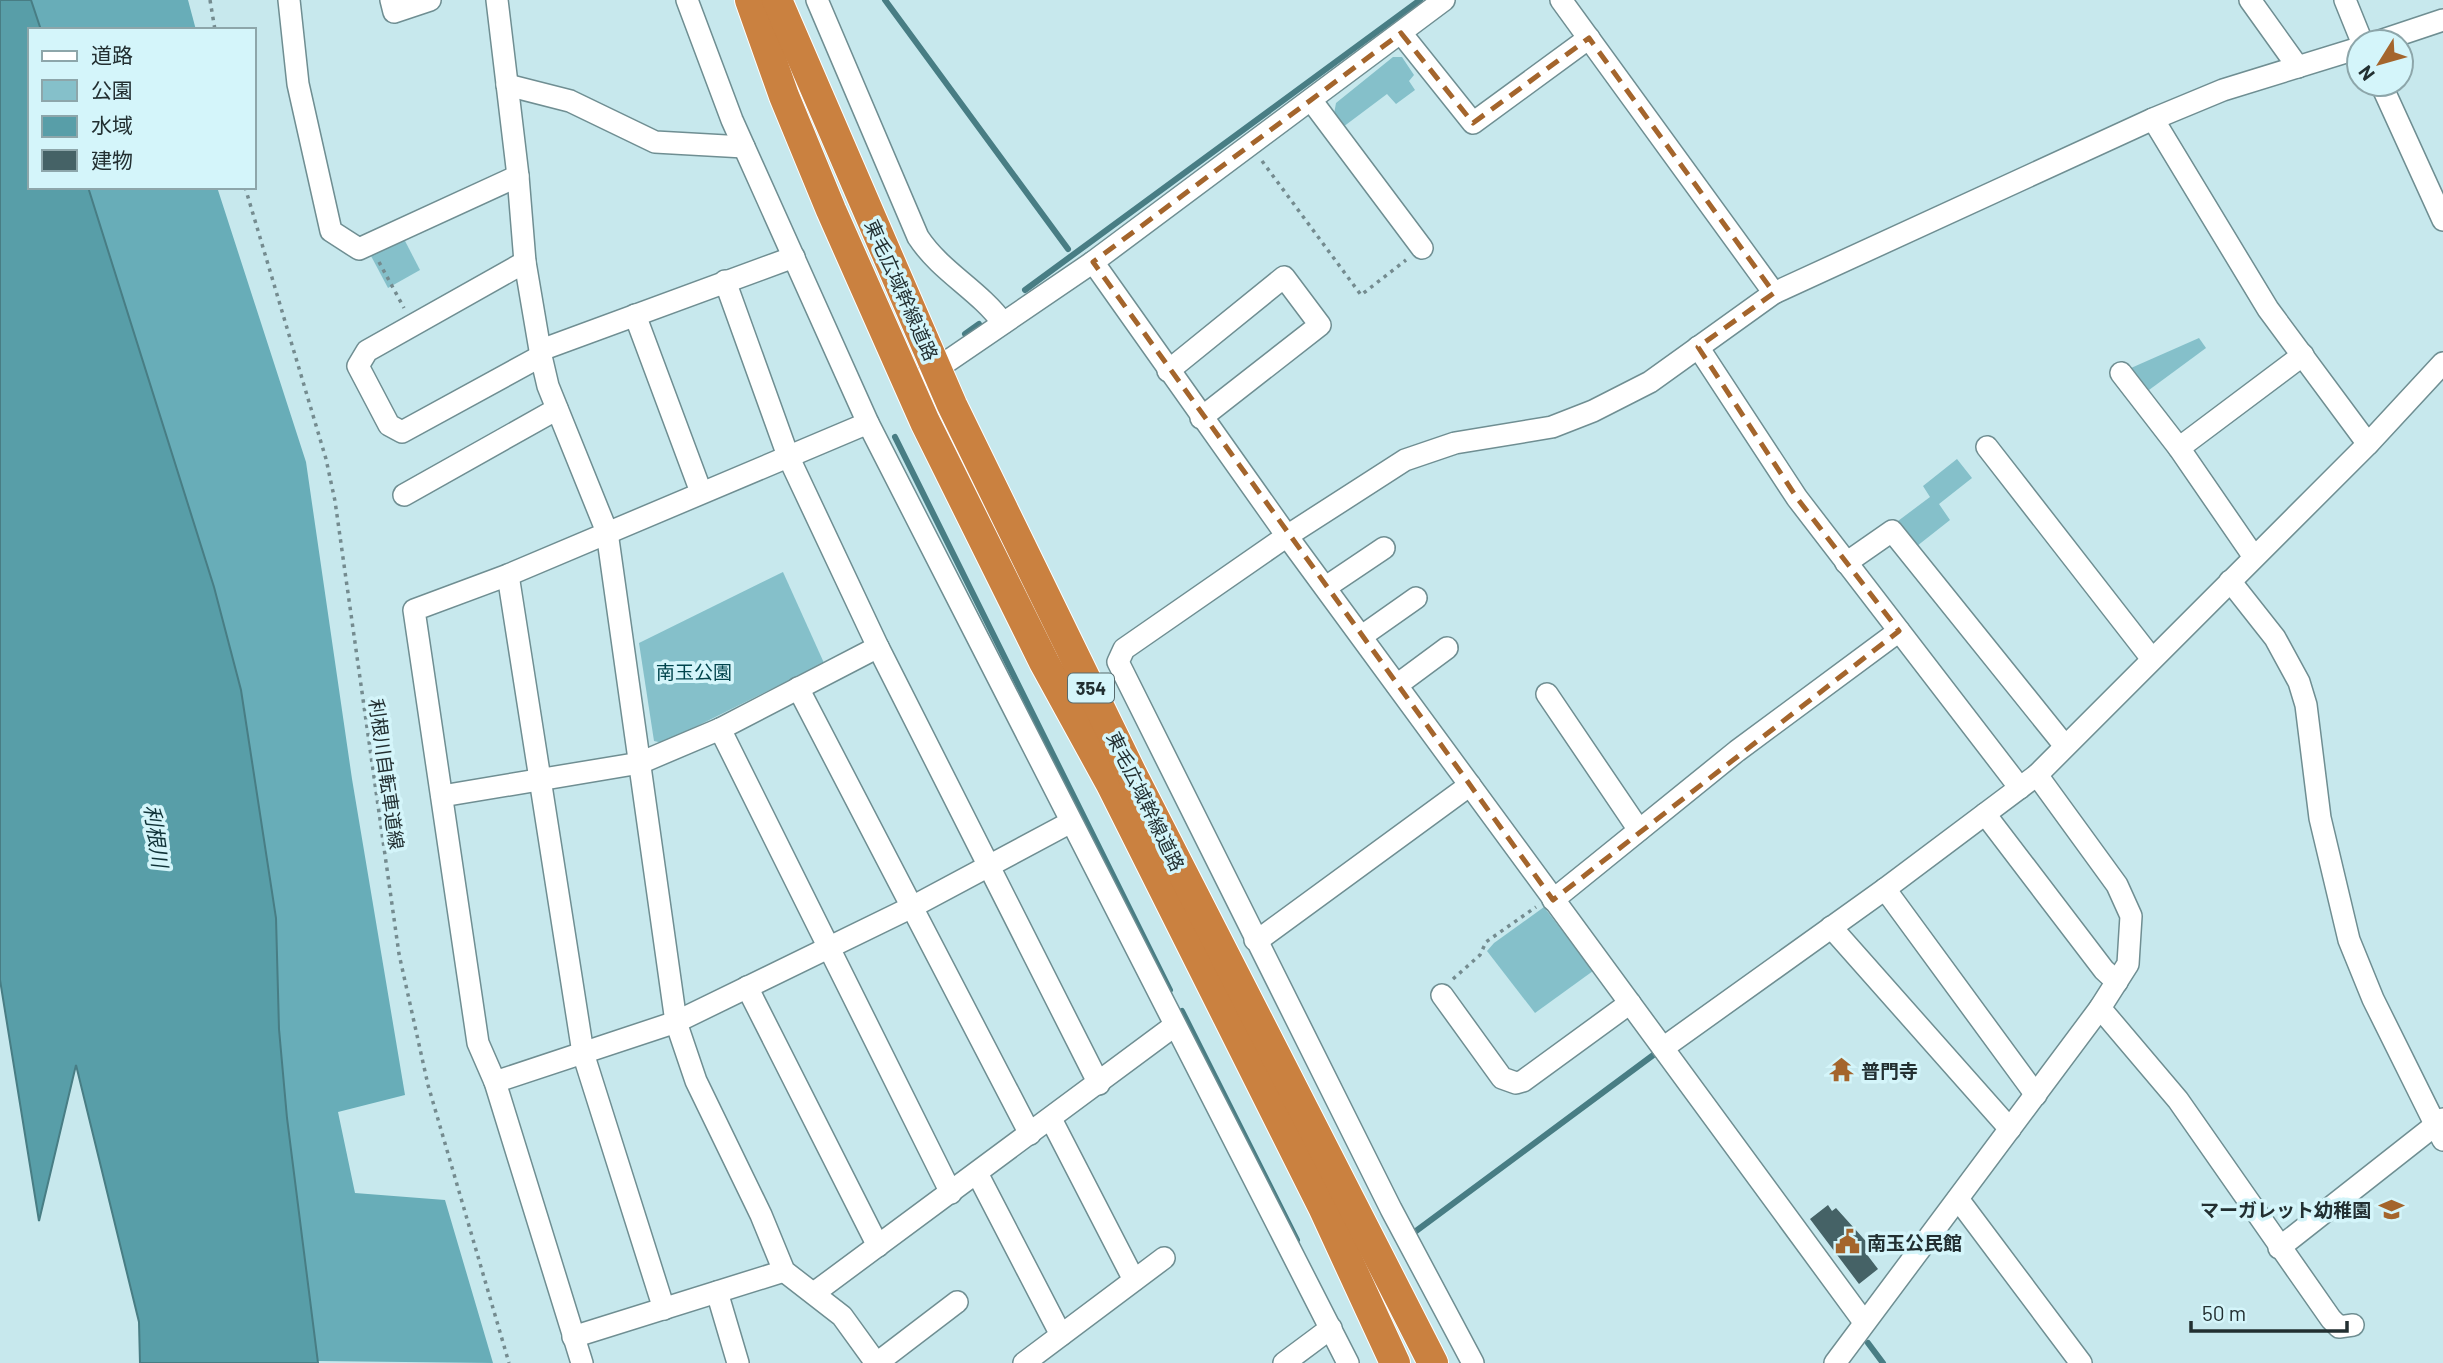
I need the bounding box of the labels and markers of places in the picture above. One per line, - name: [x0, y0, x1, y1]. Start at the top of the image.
- temple icon: 普門寺: [1827, 1056, 1855, 1084]
- place label: 普門寺: [1861, 1059, 1918, 1082]
- school or university icon: マーガレット幼稚園: [2377, 1195, 2405, 1223]
- place label: マーガレット幼稚園: [2200, 1198, 2371, 1221]
- public building icon: 南玉公民館: [1833, 1228, 1861, 1256]
- place label: 南玉公民館: [1867, 1231, 1962, 1254]

